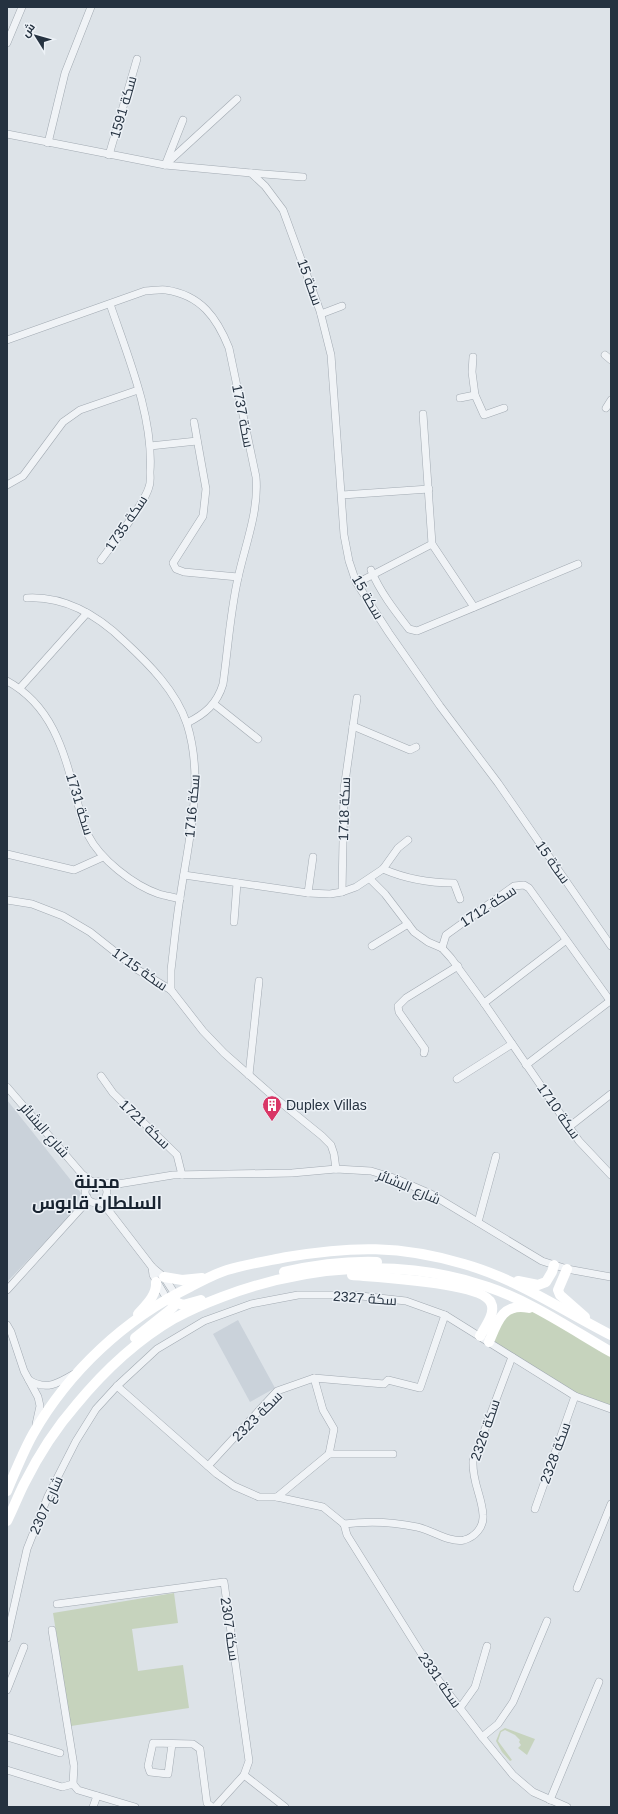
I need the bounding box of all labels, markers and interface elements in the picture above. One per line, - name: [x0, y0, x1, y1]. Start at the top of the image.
- north arrow: [16, 16, 56, 56]
- text: ش: [19, 21, 38, 40]
- street label: سكة 1591: [106, 74, 140, 140]
- street label: سكة 15: [294, 257, 326, 307]
- street label: سكة 1737: [229, 383, 257, 449]
- street label: سكة 1735: [101, 492, 151, 554]
- street label: سكة 15: [349, 572, 387, 622]
- street label: سكة 1731: [63, 771, 97, 837]
- street label: سكة 1716: [181, 773, 203, 839]
- street label: سكة 1718: [335, 777, 353, 841]
- street label: سكة 15: [533, 838, 573, 886]
- street label: سكة 1712: [457, 882, 519, 930]
- street label: سكة 1715: [109, 944, 171, 994]
- street label: سكة 1710: [534, 1080, 584, 1142]
- building icon: Duplex Villas: [261, 1094, 283, 1122]
- street label: سكة 1721: [116, 1096, 174, 1152]
- place label: Duplex Villas: [286, 1097, 367, 1113]
- street label: شارع البشائر: [16, 1099, 73, 1161]
- street label: شارع البشائر: [374, 1166, 443, 1208]
- district label: مدينة السلطان قابوس: [32, 1172, 162, 1214]
- street label: سكة 2327: [333, 1288, 397, 1308]
- street label: سكة 2323: [229, 1388, 285, 1444]
- street label: سكة 2326: [467, 1397, 503, 1463]
- street label: سكة 2328: [537, 1420, 573, 1486]
- street label: 2307 شارع: [26, 1473, 67, 1537]
- street label: سكة 2307: [218, 1596, 242, 1662]
- street label: سكة 2331: [415, 1649, 465, 1711]

